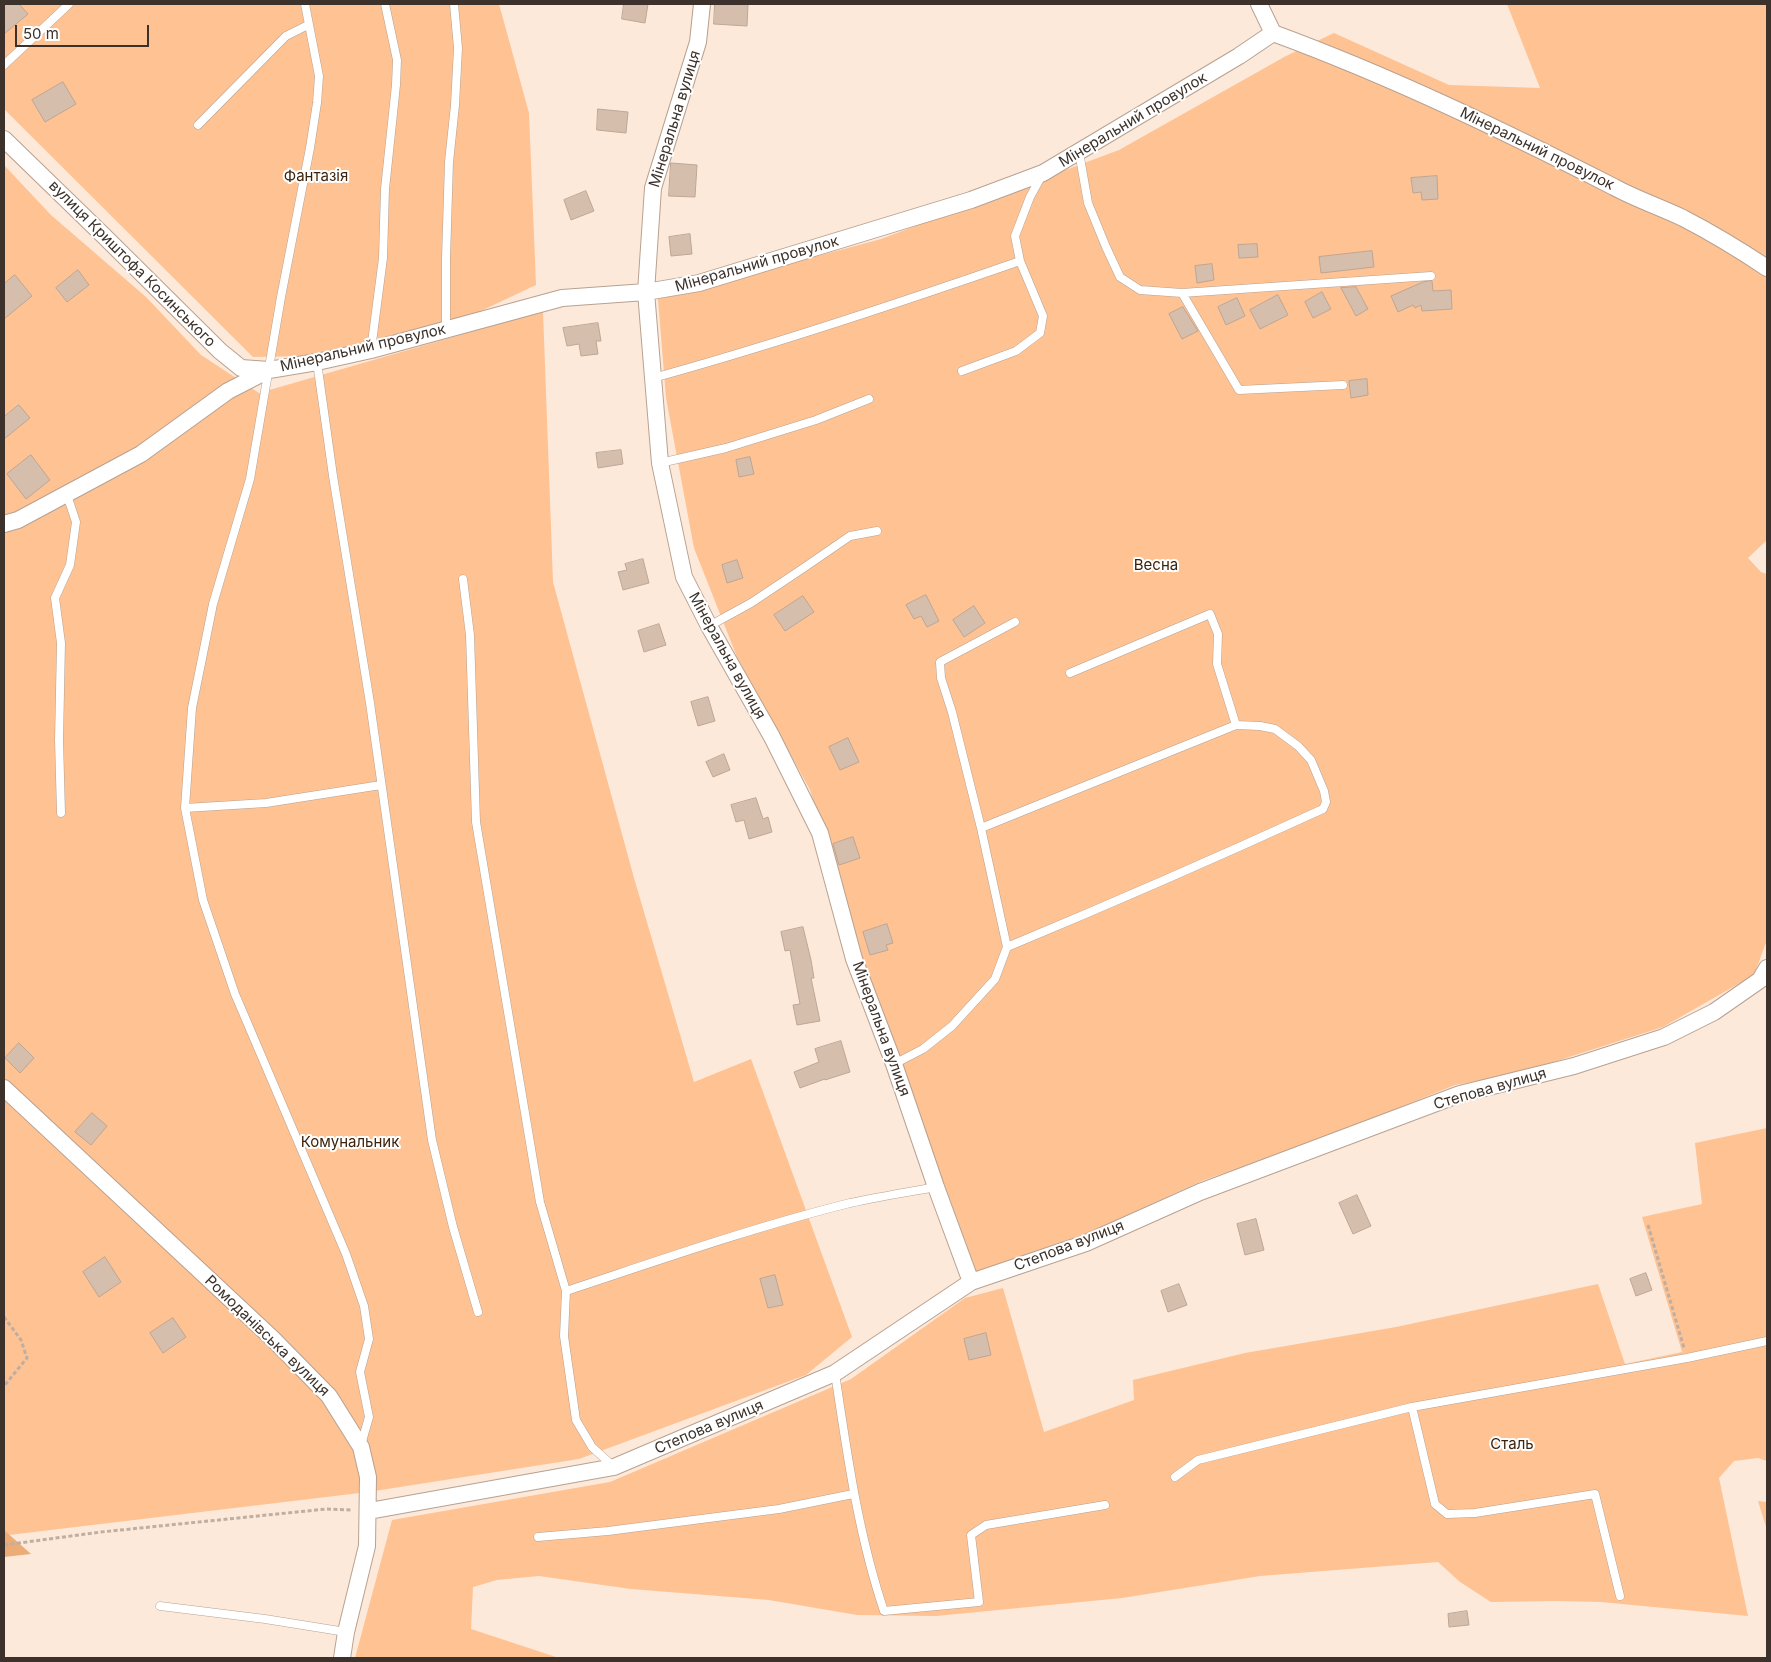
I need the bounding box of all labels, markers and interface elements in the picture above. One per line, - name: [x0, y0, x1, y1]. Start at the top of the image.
- scale bar: [18, 15, 151, 47]
- text: 50 m: [23, 24, 59, 43]
- street label: Мінеральна вулиця: [646, 48, 704, 190]
- street label: Мінеральний провулок: [1056, 69, 1210, 171]
- street label: Мінеральний провулок: [1457, 104, 1617, 194]
- park label: Фантазія: [284, 167, 348, 185]
- street label: вулиця Криштофа Косинського: [45, 177, 219, 351]
- street label: Мінеральний провулок: [673, 232, 841, 296]
- street label: Мінеральний провулок: [278, 320, 448, 376]
- park label: Весна: [1134, 556, 1178, 574]
- street label: Мінеральна вулиця: [685, 590, 769, 722]
- street label: Мінеральна вулиця: [848, 959, 914, 1099]
- street label: Степова вулиця: [1432, 1064, 1548, 1114]
- park label: Комунальник: [301, 1133, 399, 1151]
- street label: Степова вулиця: [1011, 1217, 1127, 1275]
- street label: Ромоданівська вулиця: [201, 1272, 333, 1400]
- street label: Степова вулиця: [652, 1396, 766, 1458]
- park label: Сталь: [1490, 1435, 1534, 1453]

